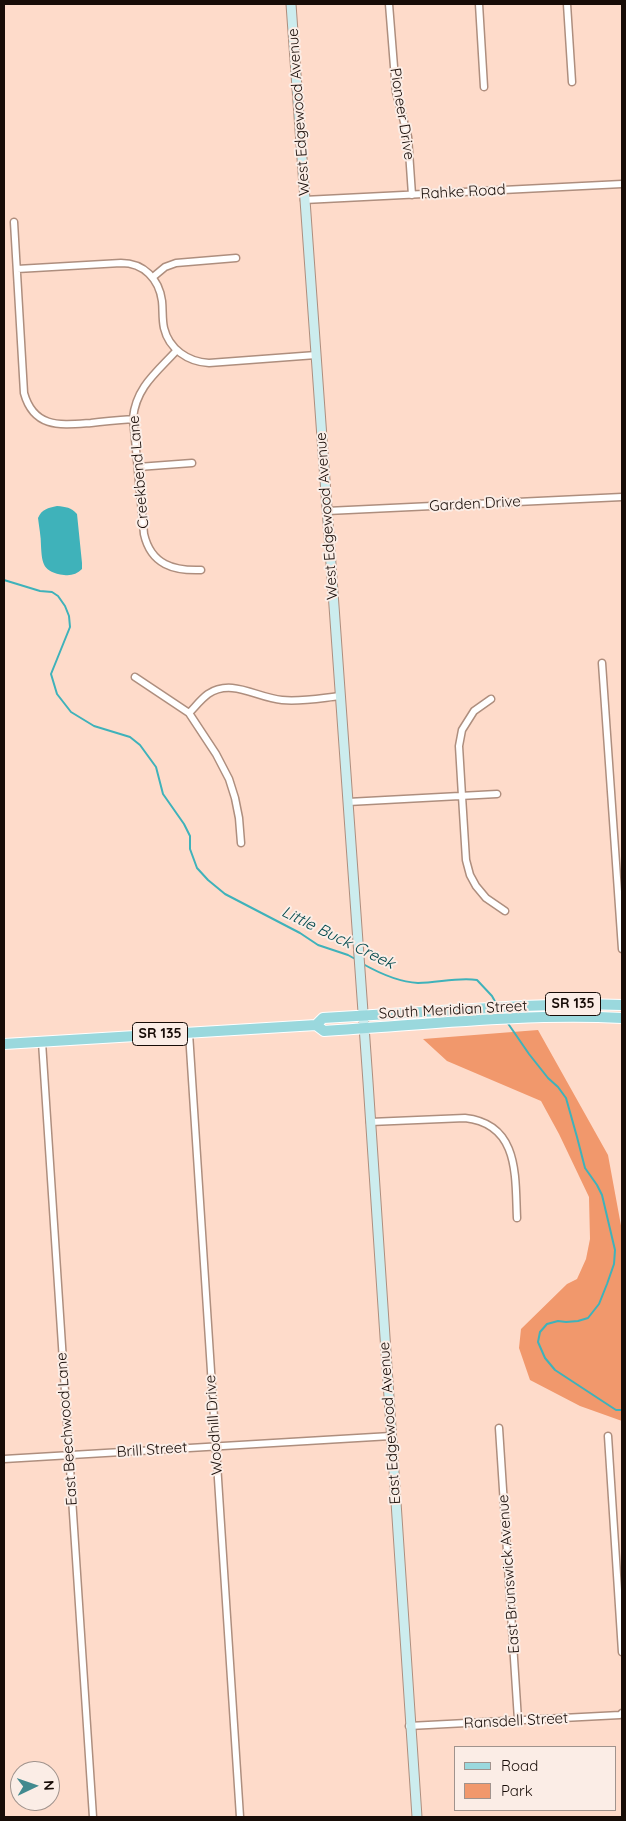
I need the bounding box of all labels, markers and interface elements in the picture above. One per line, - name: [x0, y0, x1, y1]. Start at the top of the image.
- street label: West Edgewood Avenue: [284, 28, 314, 196]
- street label: Pioneer Drive: [386, 67, 418, 161]
- street label: Rahke Road: [420, 181, 506, 203]
- street label: Creekbend Lane: [125, 415, 153, 529]
- street label: West Edgewood Avenue: [312, 432, 342, 600]
- street label: Garden Drive: [429, 493, 521, 515]
- water label: Little Buck Creek: [278, 902, 398, 974]
- road number: SR 135: [546, 992, 600, 1016]
- street label: South Meridian Street: [378, 997, 528, 1023]
- road number: SR 135: [132, 1022, 188, 1046]
- street label: East Edgewood Avenue: [375, 1341, 405, 1505]
- street label: East Beechwood Lane: [53, 1352, 81, 1506]
- street label: Woodhill Drive: [202, 1374, 226, 1476]
- street label: Brill Street: [116, 1439, 188, 1461]
- street label: East Brunswick Avenue: [494, 1494, 524, 1654]
- street label: Ransdell Street: [463, 1709, 569, 1733]
- legend: [454, 1746, 616, 1811]
- text: Road: [501, 1756, 538, 1775]
- north arrow: [10, 1761, 60, 1811]
- text: N: [40, 1780, 58, 1791]
- text: Park: [501, 1781, 533, 1800]

